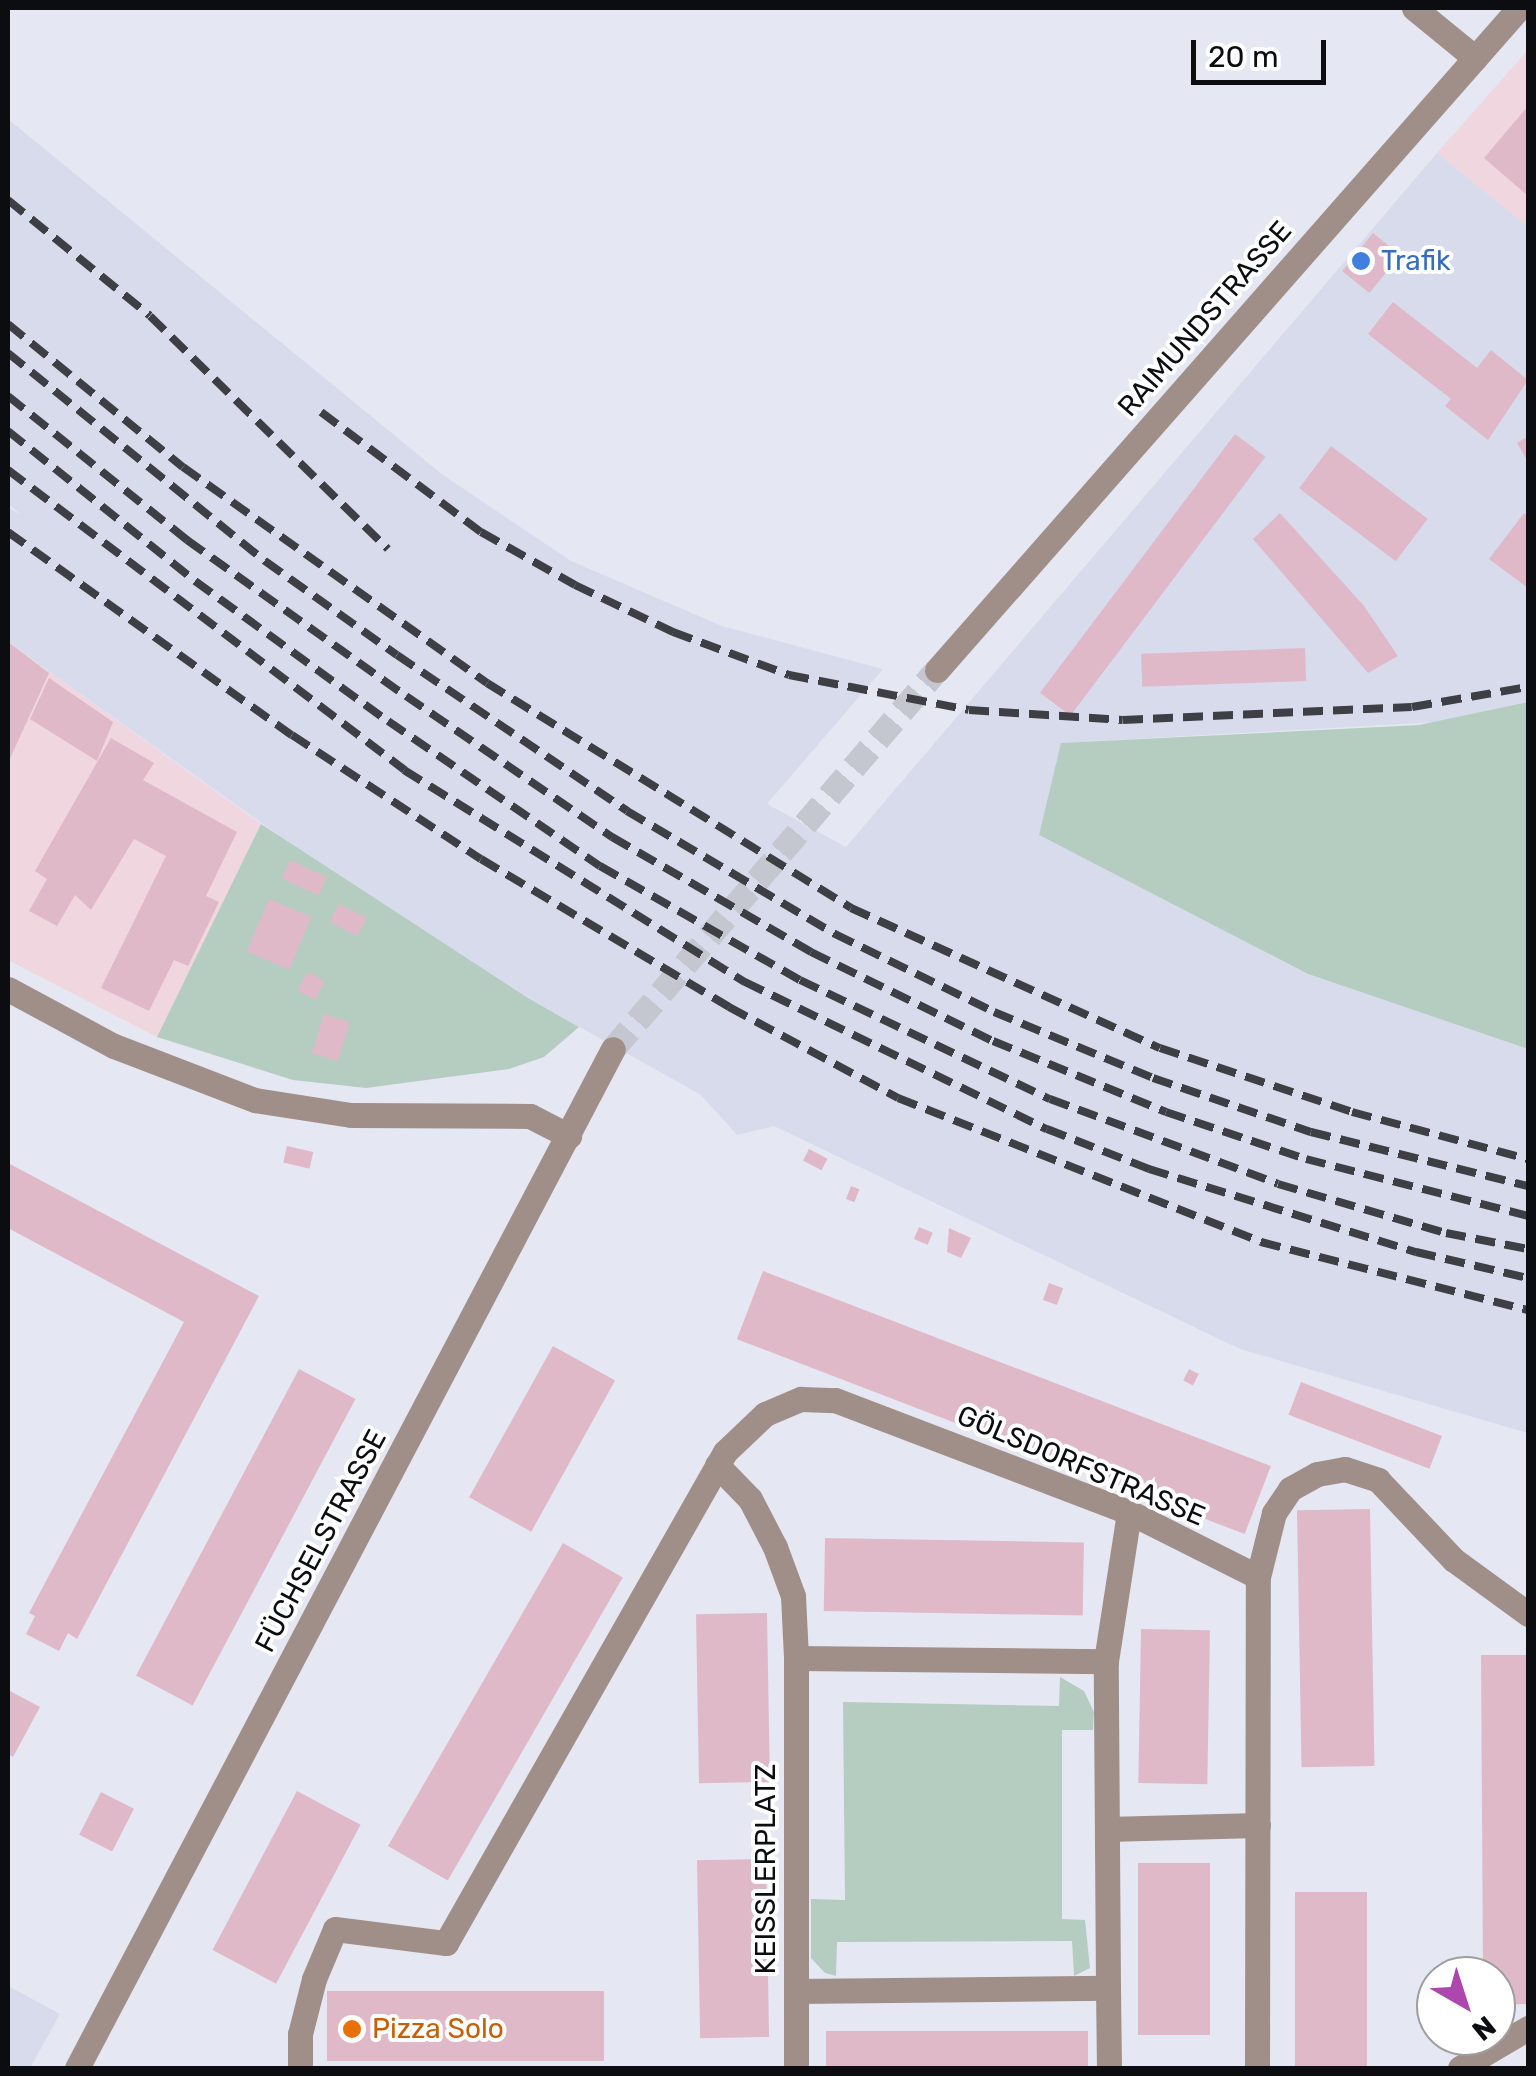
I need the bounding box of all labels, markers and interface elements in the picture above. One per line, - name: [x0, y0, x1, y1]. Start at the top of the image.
- scale bar: [1196, 20, 1331, 82]
- text: 20 m: [1208, 39, 1279, 75]
- street label: RAIMUNDSTRASSE: [1111, 215, 1299, 423]
- place label: Trafik: [1381, 244, 1450, 278]
- marker: Trafik: [1350, 250, 1372, 272]
- street label: GÖLSDORFSTRASSE: [952, 1399, 1210, 1533]
- street label: FÜCHSELSTRASSE: [248, 1424, 394, 1658]
- street label: KEISSLERPLATZ: [749, 1764, 783, 1974]
- north arrow: [1416, 1956, 1516, 2056]
- text: N: [1466, 2009, 1502, 2047]
- place label: Pizza Solo: [372, 2012, 504, 2046]
- marker: Pizza Solo: [341, 2018, 363, 2040]

